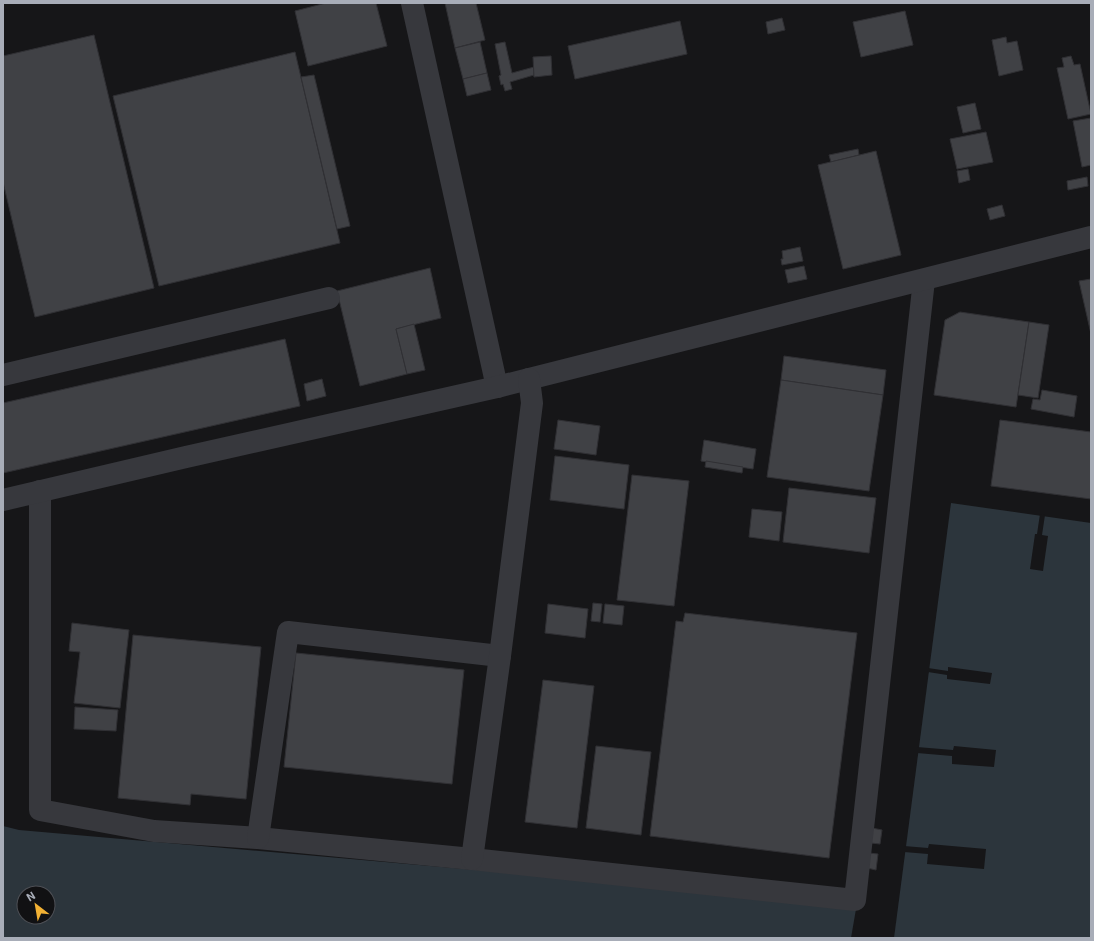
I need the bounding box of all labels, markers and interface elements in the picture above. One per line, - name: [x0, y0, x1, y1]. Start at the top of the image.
- north arrow: [16, 885, 56, 925]
- text: N: [24, 889, 38, 904]

